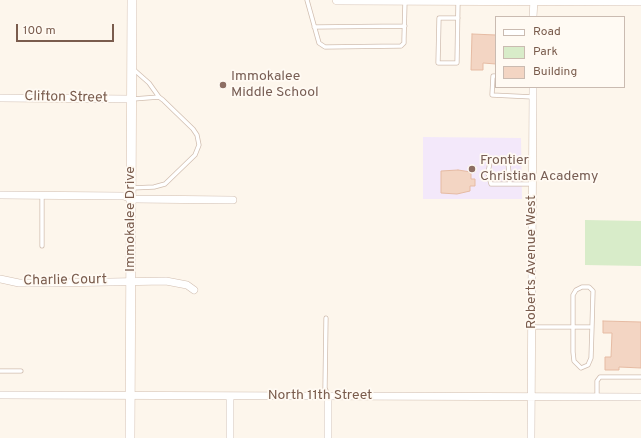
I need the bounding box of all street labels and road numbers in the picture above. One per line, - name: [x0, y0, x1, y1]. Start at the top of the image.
- street label: Clifton Street: [24, 89, 108, 107]
- street label: Immokalee Drive: [123, 166, 139, 272]
- street label: Roberts Avenue West: [524, 195, 540, 329]
- street label: Charlie Court: [23, 272, 107, 290]
- street label: North 11th Street: [268, 388, 372, 404]

